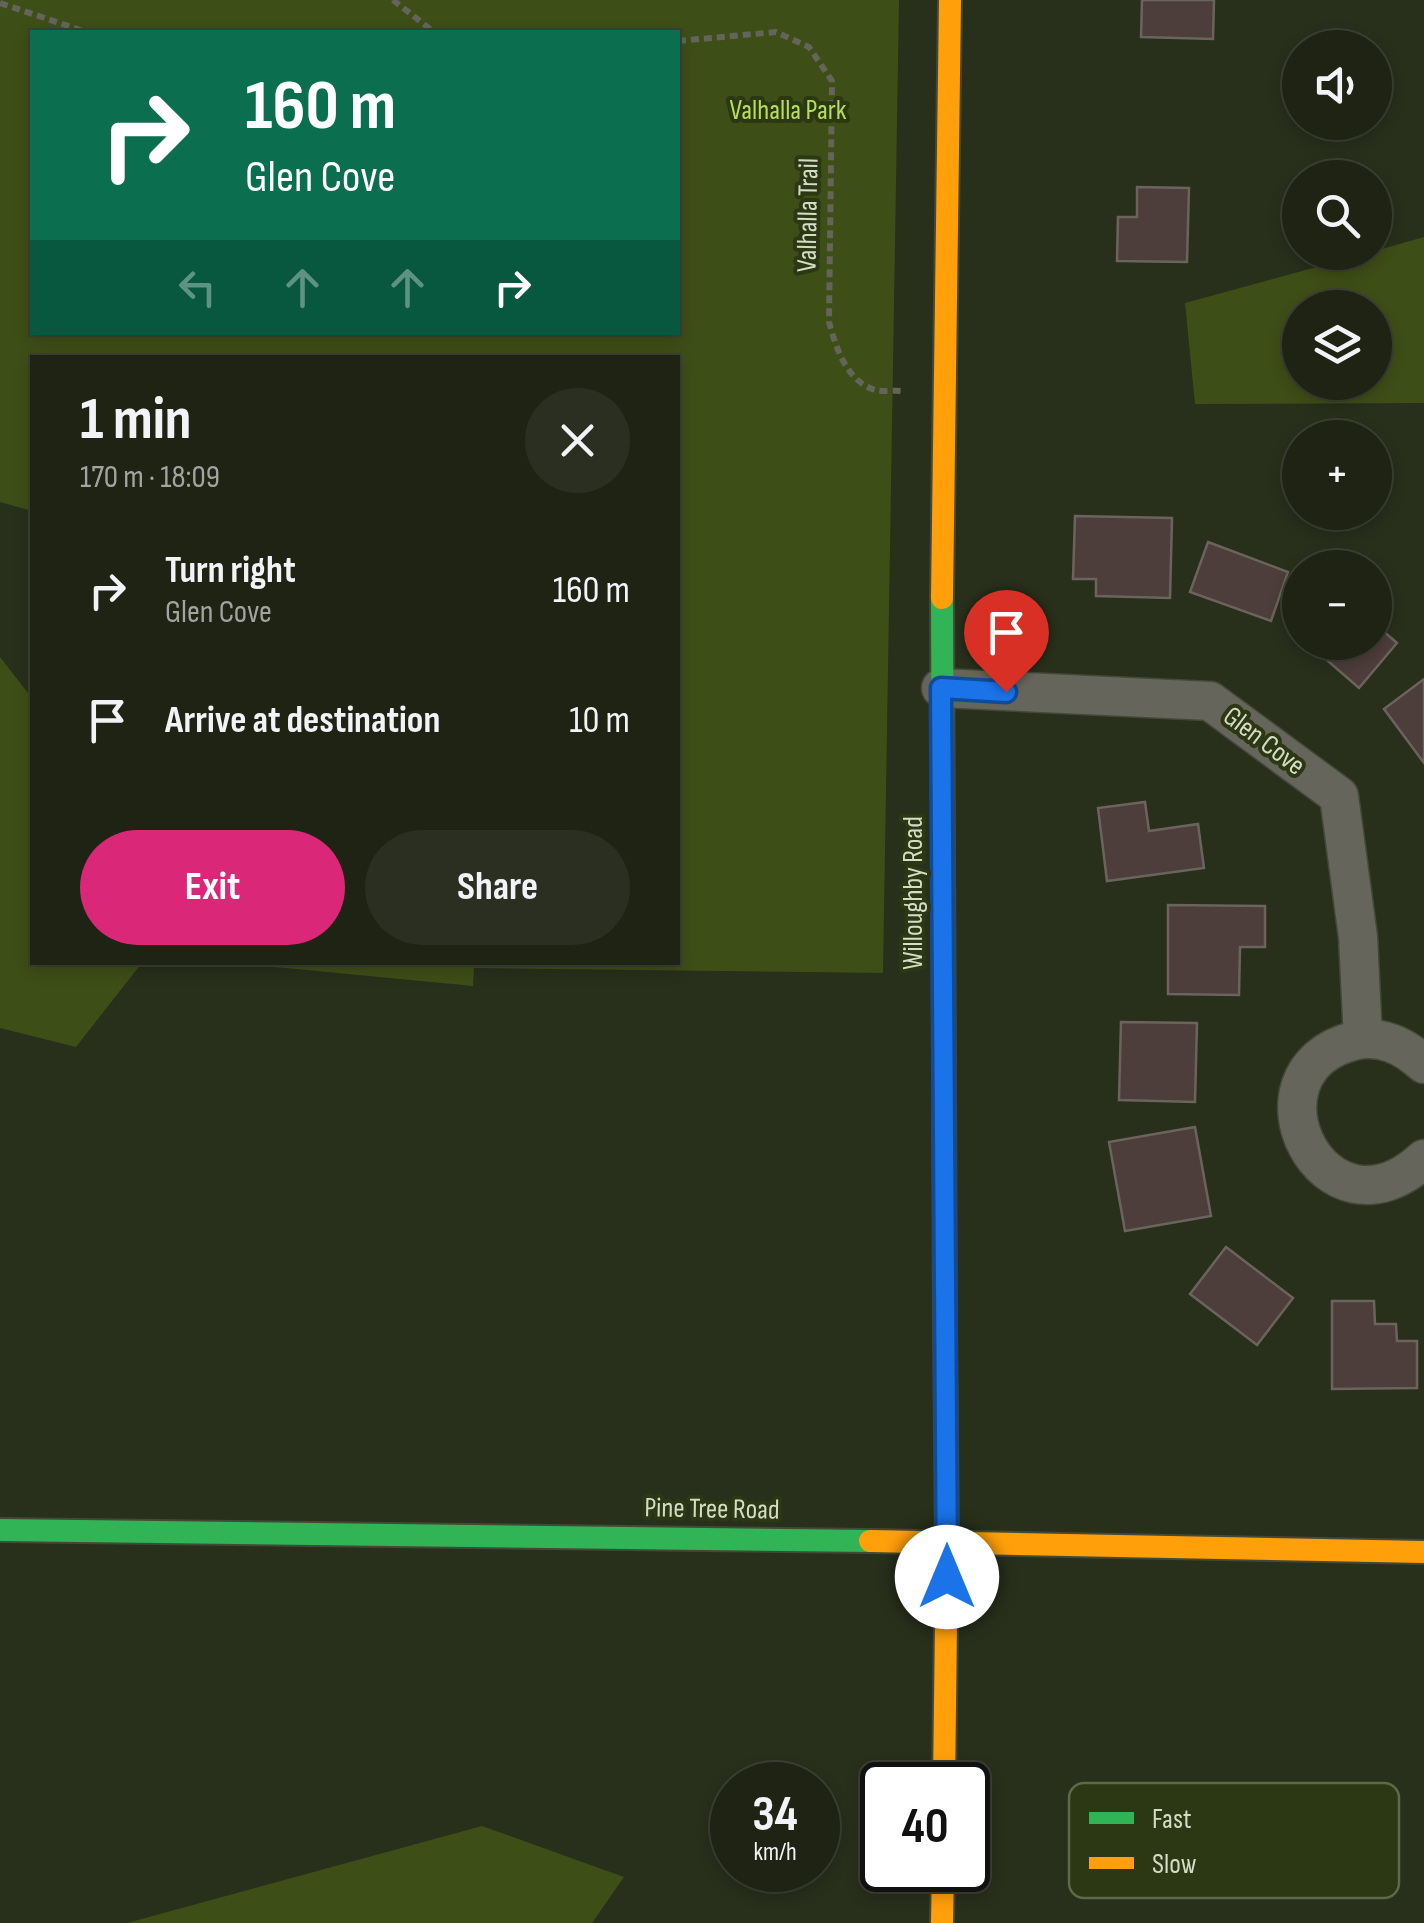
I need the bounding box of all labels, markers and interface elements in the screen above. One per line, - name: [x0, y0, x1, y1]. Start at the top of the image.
- map controls: [1282, 30, 1392, 660]
- button: sound: [1282, 30, 1392, 140]
- text: 160 m: [245, 65, 396, 149]
- icon: right: [80, 70, 210, 200]
- park label: Valhalla Park: [729, 94, 847, 127]
- text: Glen Cove: [245, 150, 395, 205]
- street label: Valhalla Trail: [791, 158, 825, 272]
- button: search: [1282, 160, 1392, 270]
- icon: left: [170, 260, 225, 315]
- icon: ahead: [275, 260, 330, 315]
- icon: ahead: [380, 260, 435, 315]
- icon: right: [485, 260, 540, 315]
- button: layers: [1282, 290, 1392, 400]
- text: 1 min: [80, 384, 192, 456]
- button: close: [525, 388, 630, 493]
- button: +: [1282, 420, 1392, 530]
- text: 170 m · 18:09: [80, 458, 220, 497]
- text: Turn right: [165, 548, 296, 593]
- button: −: [1282, 550, 1392, 660]
- icon: right: [80, 563, 135, 618]
- text: 160 m: [553, 568, 630, 613]
- pin: [964, 590, 1049, 693]
- text: Glen Cove: [165, 593, 272, 632]
- icon: arrive: [979, 605, 1034, 660]
- icon: arrive: [80, 693, 135, 748]
- text: Arrive at destination: [165, 698, 440, 743]
- text: 10 m: [569, 698, 630, 743]
- street label: Glen Cove: [1217, 700, 1311, 782]
- street label: Willoughby Road: [897, 816, 930, 970]
- button: Exit: [80, 830, 345, 945]
- button: Share: [365, 830, 630, 945]
- street label: Pine Tree Road: [644, 1491, 780, 1527]
- position arrow: [895, 1525, 999, 1629]
- speed limit sign: 40: [860, 1762, 990, 1892]
- legend: [1069, 1783, 1399, 1898]
- text: 34: [752, 1785, 798, 1845]
- text: Fast: [1152, 1803, 1191, 1836]
- text: km/h: [753, 1837, 797, 1868]
- text: Slow: [1152, 1848, 1197, 1881]

